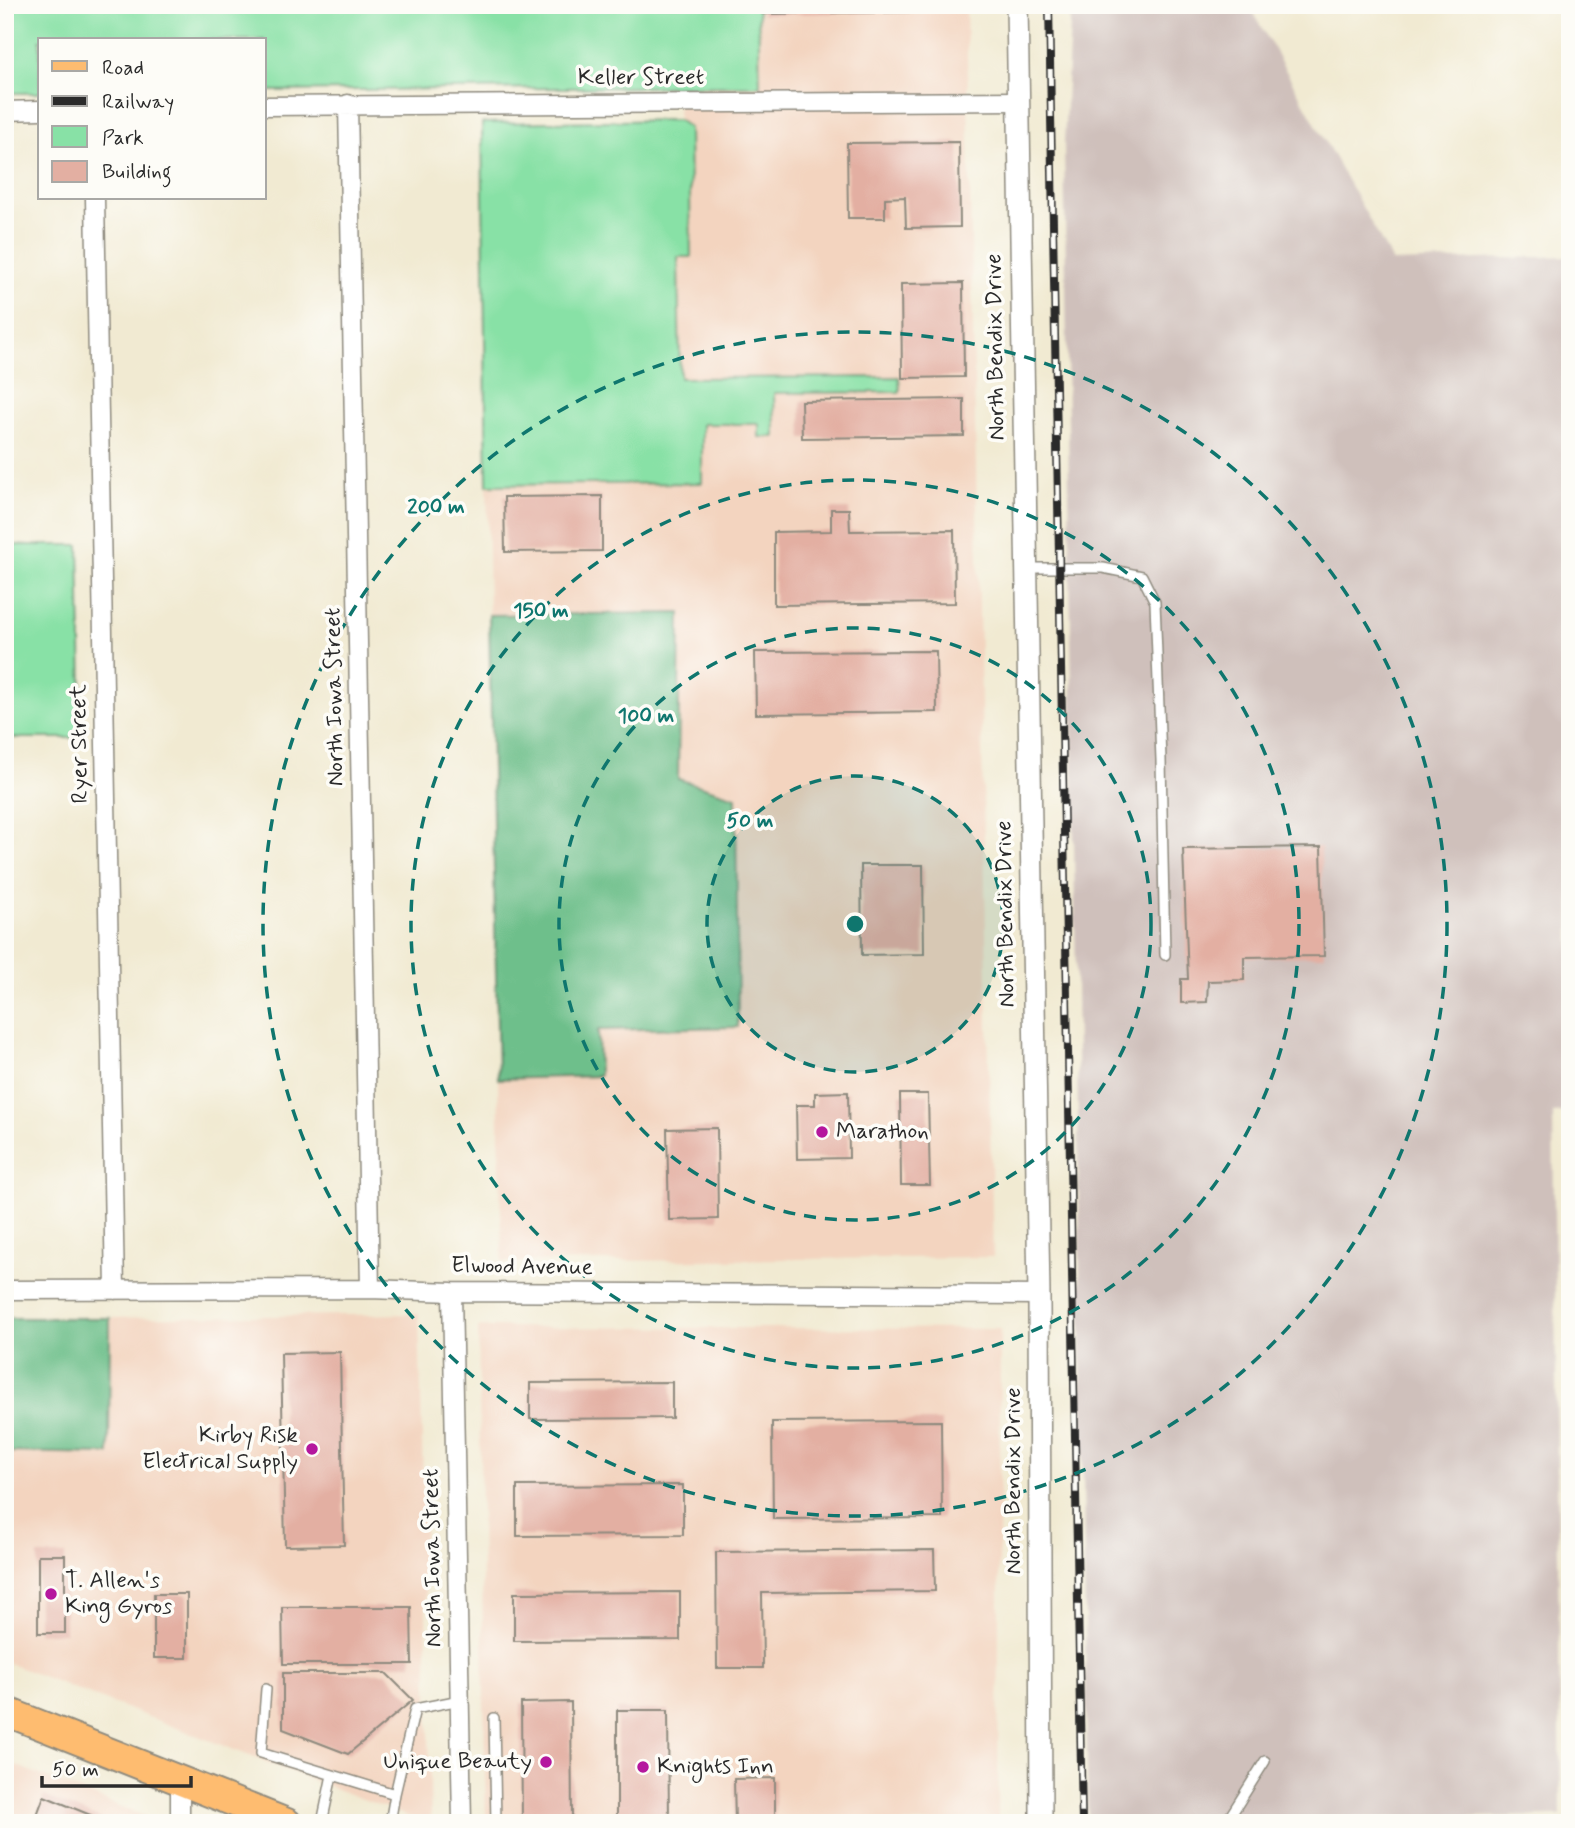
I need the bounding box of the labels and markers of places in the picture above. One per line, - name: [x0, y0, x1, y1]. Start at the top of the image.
- centre of rings: [843, 912, 867, 936]
- place label: Marathon: [836, 1117, 929, 1147]
- marker: Marathon: [814, 1124, 830, 1140]
- place label: Kirby Risk Electrical Supply: [142, 1421, 298, 1477]
- marker: Kirby Risk Electrical Supply: [304, 1441, 320, 1457]
- place label: T. Allen's King Gyros: [65, 1566, 172, 1624]
- marker: T. Allen's King Gyros: [43, 1586, 59, 1602]
- place label: Unique Beauty: [383, 1747, 532, 1777]
- place label: Knights Inn: [657, 1752, 774, 1784]
- marker: Unique Beauty: [538, 1754, 554, 1770]
- marker: Knights Inn: [635, 1759, 651, 1775]

